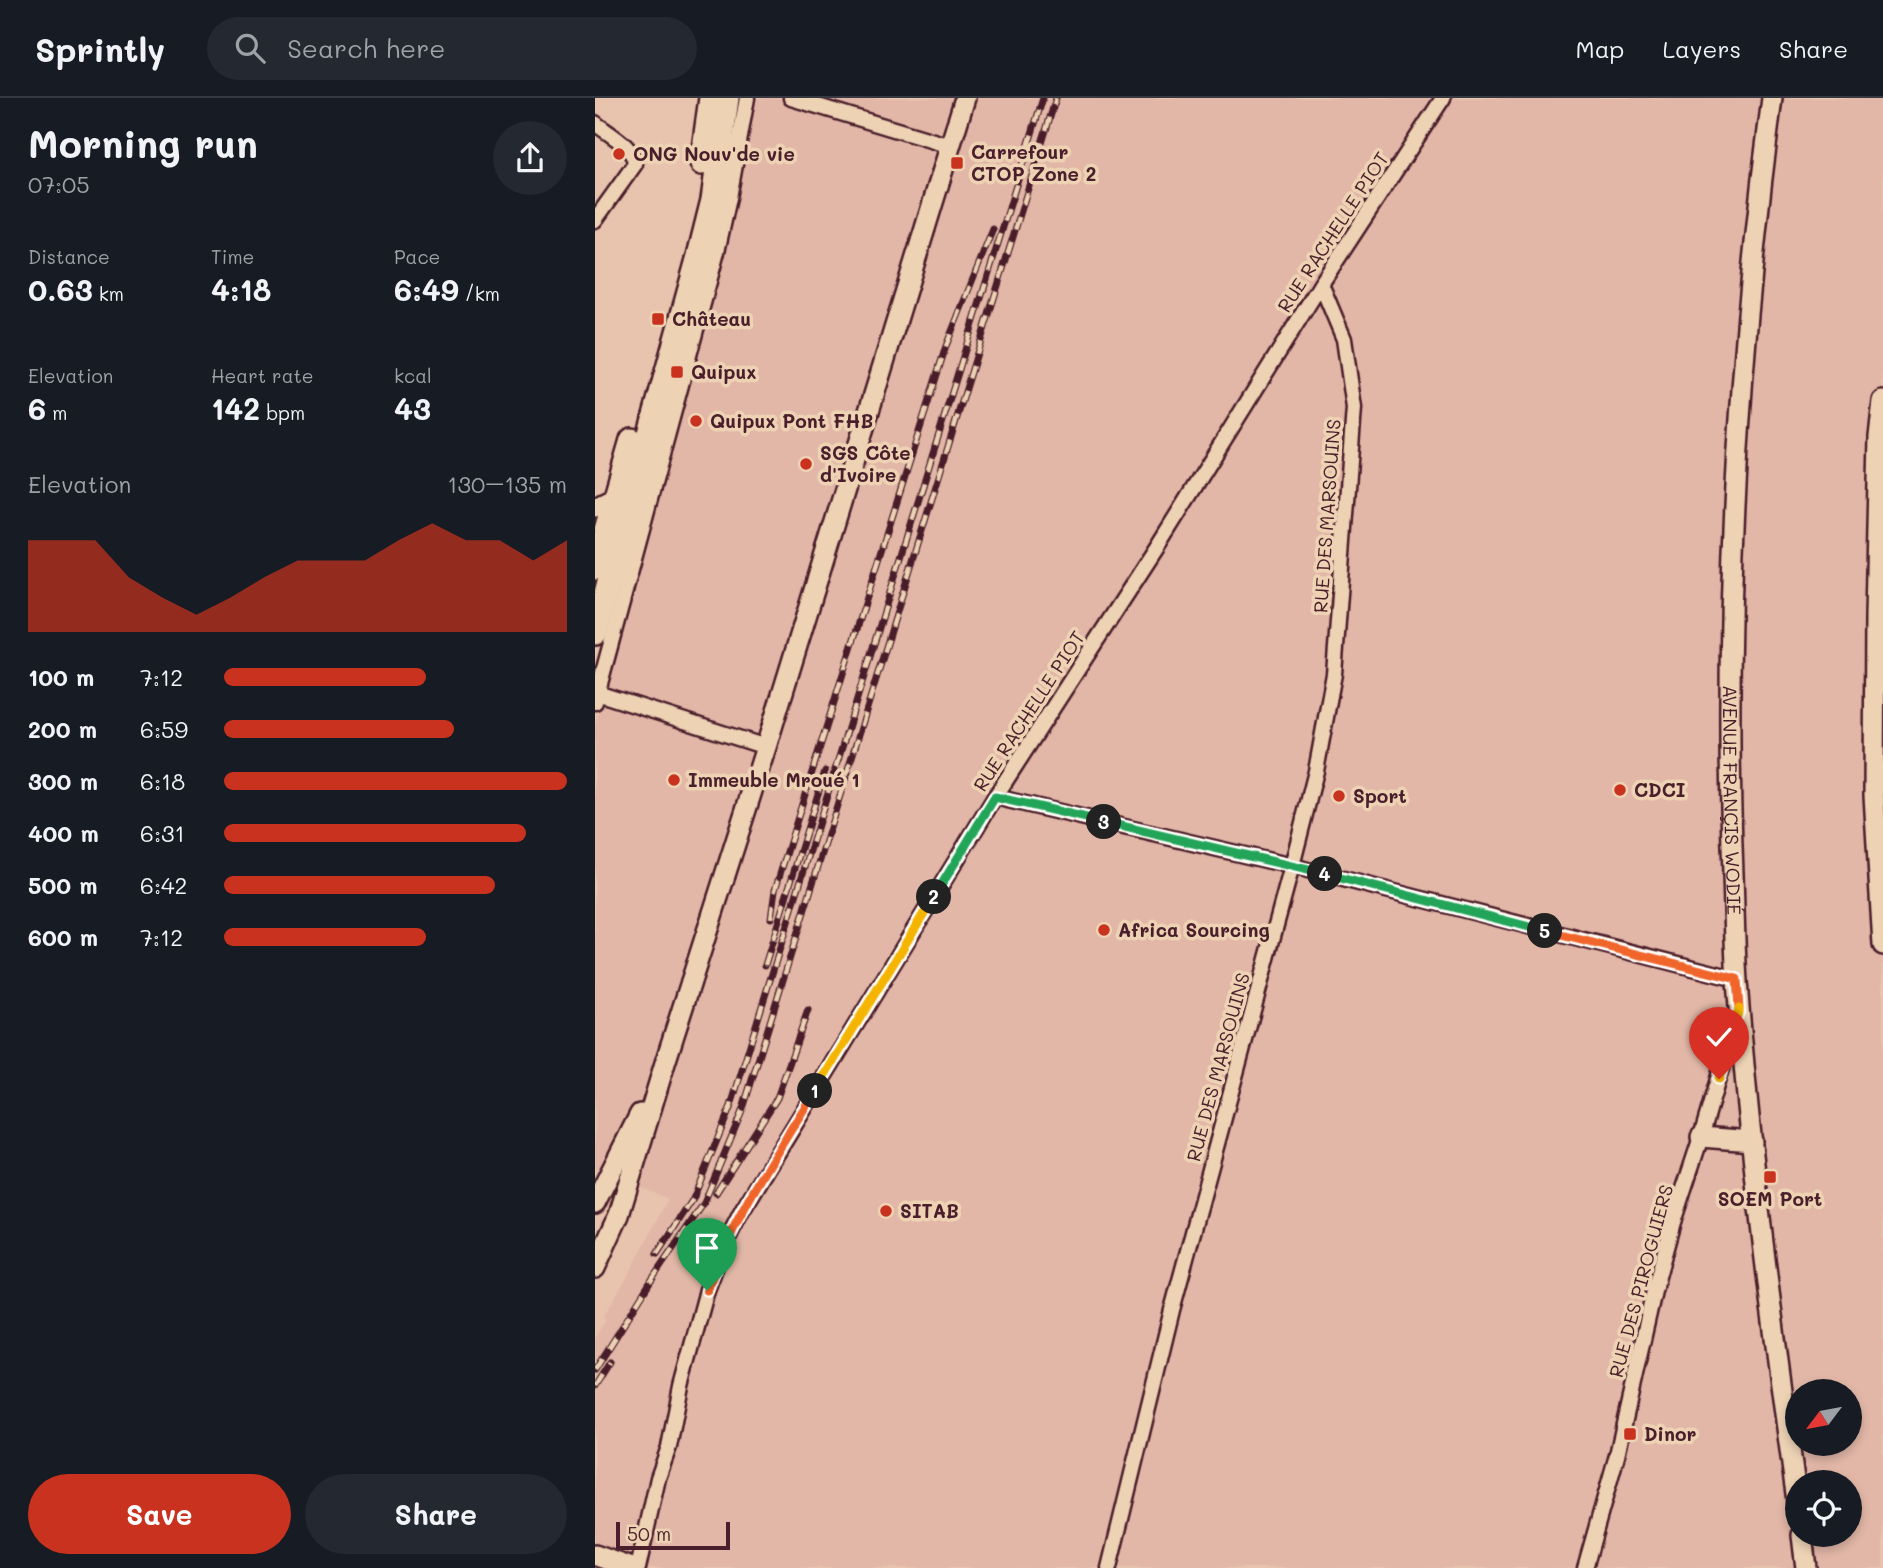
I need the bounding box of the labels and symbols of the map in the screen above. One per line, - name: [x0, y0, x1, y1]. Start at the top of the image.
- place label: Carrefour CTOP Zone 2: [971, 139, 1096, 186]
- place label: ONG Nouv'de vie: [633, 141, 795, 166]
- marker: ONG Nouv'de vie: [611, 146, 627, 162]
- street label: RUE RACHELLE PIOT: [1271, 147, 1394, 317]
- marker: Carrefour CTOP Zone 2: [949, 155, 965, 171]
- place label: Château: [672, 306, 751, 331]
- marker: Château: [650, 311, 666, 327]
- place label: Quipux: [691, 359, 756, 384]
- marker: Quipux: [669, 364, 685, 380]
- place label: Quipux Pont FHB: [710, 408, 873, 433]
- marker: Quipux Pont FHB: [688, 413, 704, 429]
- street label: RUE DES MARSOUINS: [1307, 418, 1346, 614]
- place label: SGS Côte d'Ivoire: [820, 440, 911, 487]
- marker: SGS Côte d'Ivoire: [798, 456, 814, 472]
- street label: RUE RACHELLE PIOT: [967, 626, 1090, 796]
- street label: AVENUE FRANÇIS WODIÉ: [1718, 685, 1747, 915]
- place label: Immeuble Mroué 1: [688, 767, 860, 792]
- marker: Immeuble Mroué 1: [666, 772, 682, 788]
- place label: CDCI: [1634, 777, 1686, 802]
- marker: CDCI: [1612, 782, 1628, 798]
- place label: Sport: [1353, 783, 1407, 808]
- marker: Sport: [1331, 788, 1347, 804]
- pin: 3: [1086, 804, 1121, 840]
- pin: 4: [1307, 856, 1343, 892]
- pin: 2: [917, 880, 951, 914]
- pin: 5: [1527, 914, 1563, 948]
- place label: Africa Sourcing: [1118, 917, 1270, 942]
- marker: Africa Sourcing: [1096, 922, 1112, 938]
- street label: RUE DES MARSOUINS: [1180, 970, 1255, 1164]
- pin: [1689, 1007, 1749, 1079]
- pin: 1: [797, 1074, 833, 1108]
- marker: SOEM Port: [1762, 1169, 1778, 1185]
- street label: RUE DES PIROGUIERS: [1603, 1182, 1678, 1380]
- place label: SOEM Port: [1718, 1186, 1822, 1211]
- place label: SITAB: [900, 1198, 959, 1223]
- marker: SITAB: [878, 1203, 894, 1219]
- pin: [677, 1218, 737, 1290]
- north arrow: [1785, 1379, 1862, 1456]
- place label: Dinor: [1644, 1421, 1696, 1446]
- marker: Dinor: [1622, 1426, 1638, 1442]
- scale bar: [616, 1519, 730, 1551]

